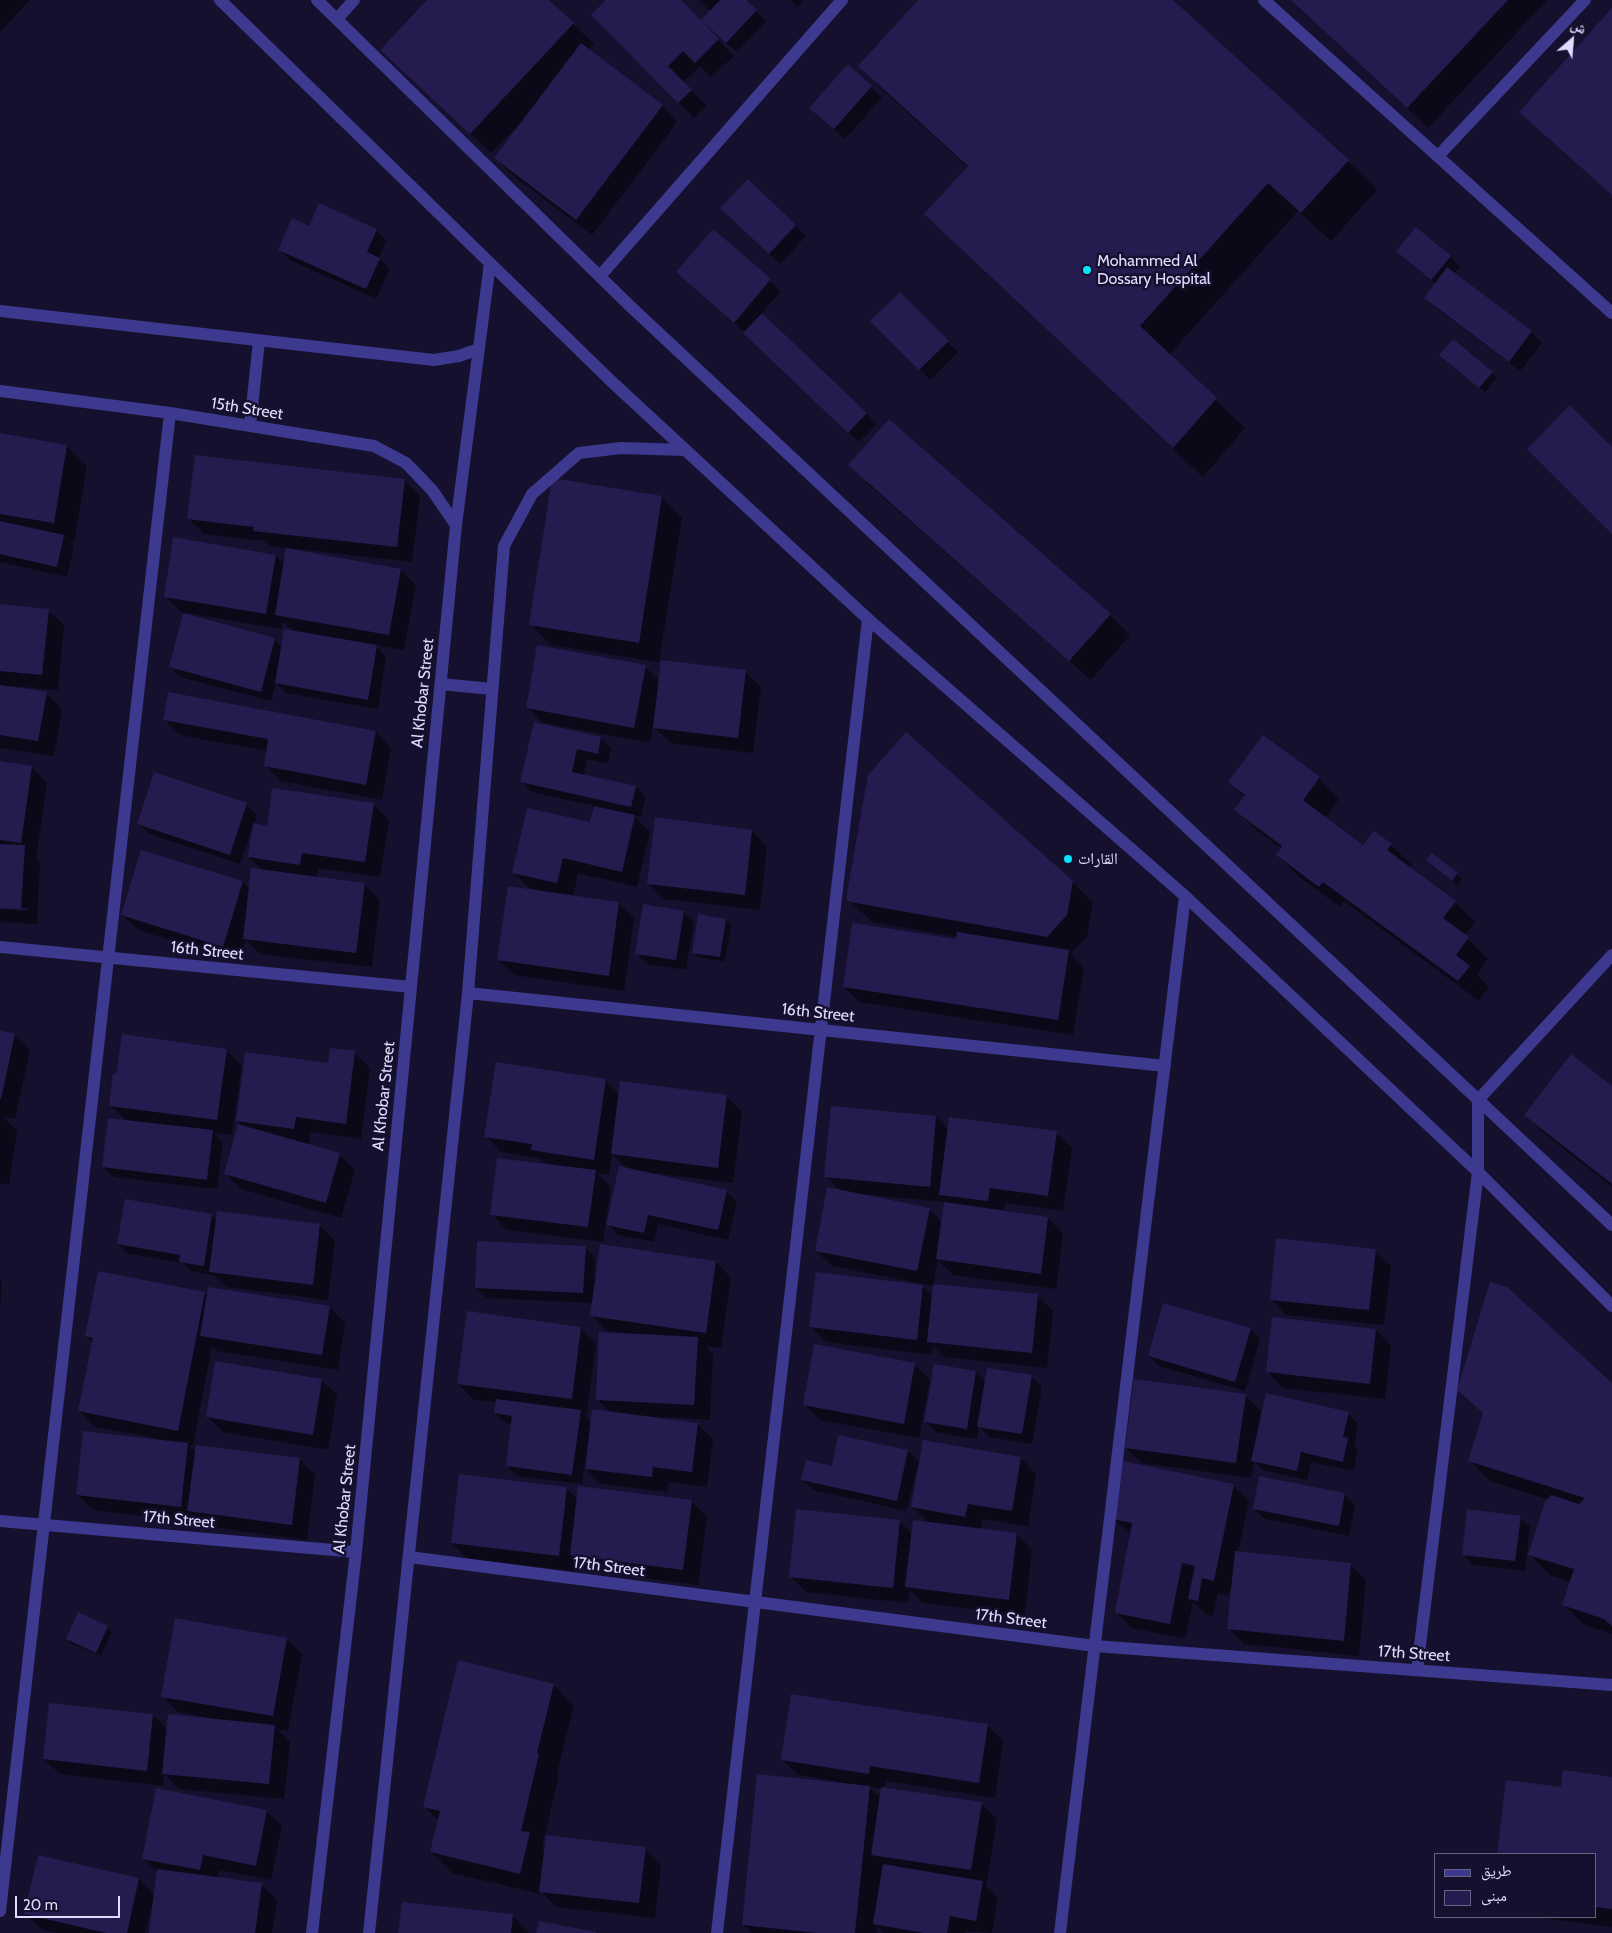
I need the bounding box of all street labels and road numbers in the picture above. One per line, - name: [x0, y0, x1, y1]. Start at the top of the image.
- street label: 15th Street: [210, 394, 284, 424]
- street label: Al Khobar Street: [408, 637, 438, 749]
- street label: 16th Street: [170, 938, 244, 964]
- street label: 16th Street: [781, 1000, 855, 1026]
- street label: Al Khobar Street: [369, 1040, 399, 1152]
- street label: Al Khobar Street: [330, 1443, 360, 1555]
- street label: 17th Street: [142, 1507, 216, 1533]
- street label: 17th Street: [572, 1553, 646, 1581]
- street label: 17th Street: [974, 1605, 1048, 1633]
- street label: 17th Street: [1377, 1642, 1451, 1666]

